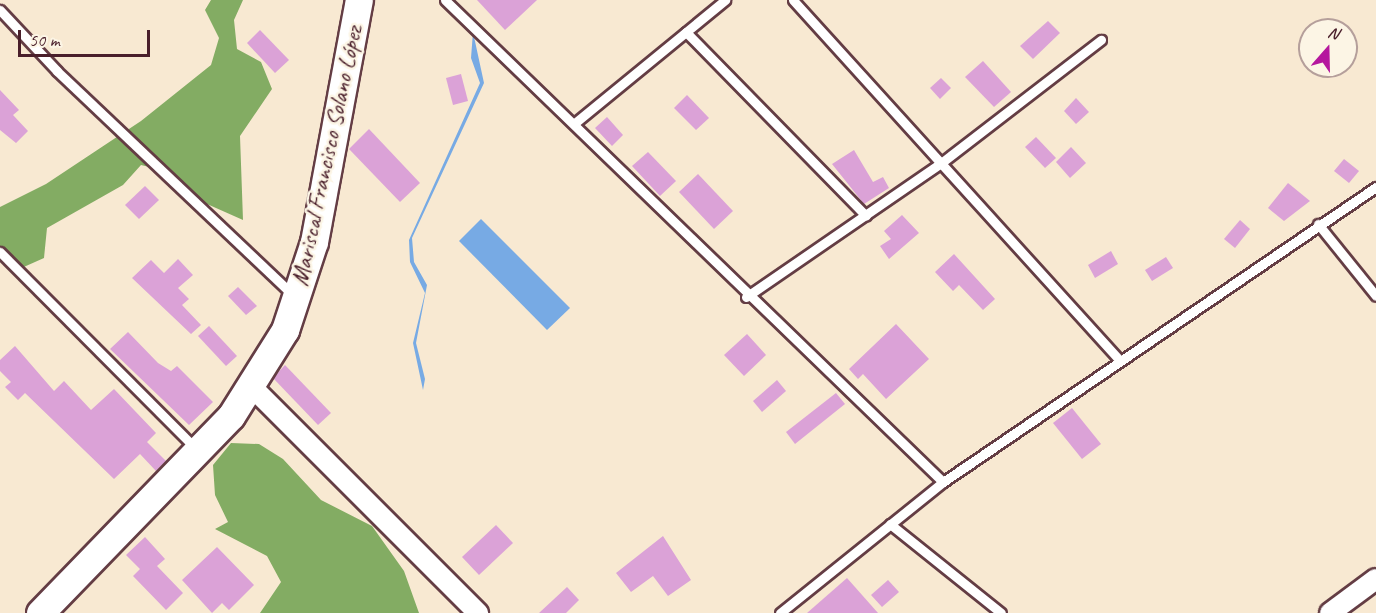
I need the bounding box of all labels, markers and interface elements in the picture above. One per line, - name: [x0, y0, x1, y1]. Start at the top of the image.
- scale bar: [21, 18, 153, 56]
- north arrow: [1298, 18, 1358, 78]
- text: N: [1325, 22, 1342, 44]
- street label: Mariscal Francisco Solano López: [285, 24, 369, 288]
- text: 50 m: [29, 29, 60, 51]

